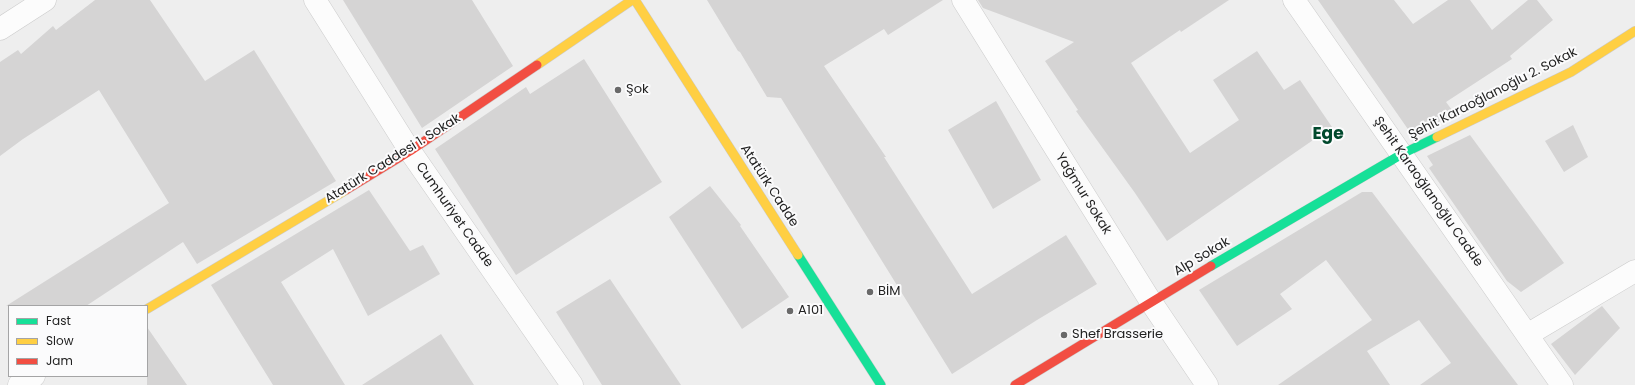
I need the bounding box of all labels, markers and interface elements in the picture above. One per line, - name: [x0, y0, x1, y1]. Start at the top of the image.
- street label: Şehit Karaoğlanoğlu 2. Sokak: [1406, 45, 1580, 143]
- place label: Şok: [626, 82, 649, 98]
- marker: Şok: [613, 85, 623, 95]
- street label: Atatürk Caddesi 1. Sokak: [322, 111, 464, 207]
- street label: Şehit Karaoğlanoğlu Cadde: [1370, 114, 1486, 270]
- district label: Ege: [1312, 125, 1344, 145]
- street label: Atatürk Cadde: [737, 142, 801, 230]
- street label: Yağmur Sokak: [1052, 150, 1114, 238]
- street label: Cumhuriyet Cadde: [412, 160, 496, 270]
- street label: Alp Sokak: [1171, 234, 1233, 280]
- place label: BİM: [878, 284, 900, 300]
- marker: BİM: [865, 287, 875, 297]
- place label: A101: [798, 303, 823, 319]
- legend: [8, 305, 148, 377]
- marker: A101: [785, 306, 795, 316]
- text: Fast: [46, 312, 71, 329]
- place label: Shef Brasserie: [1072, 327, 1163, 343]
- marker: Shef Brasserie: [1059, 330, 1069, 340]
- text: Slow: [46, 332, 74, 349]
- text: Jam: [46, 352, 73, 369]

